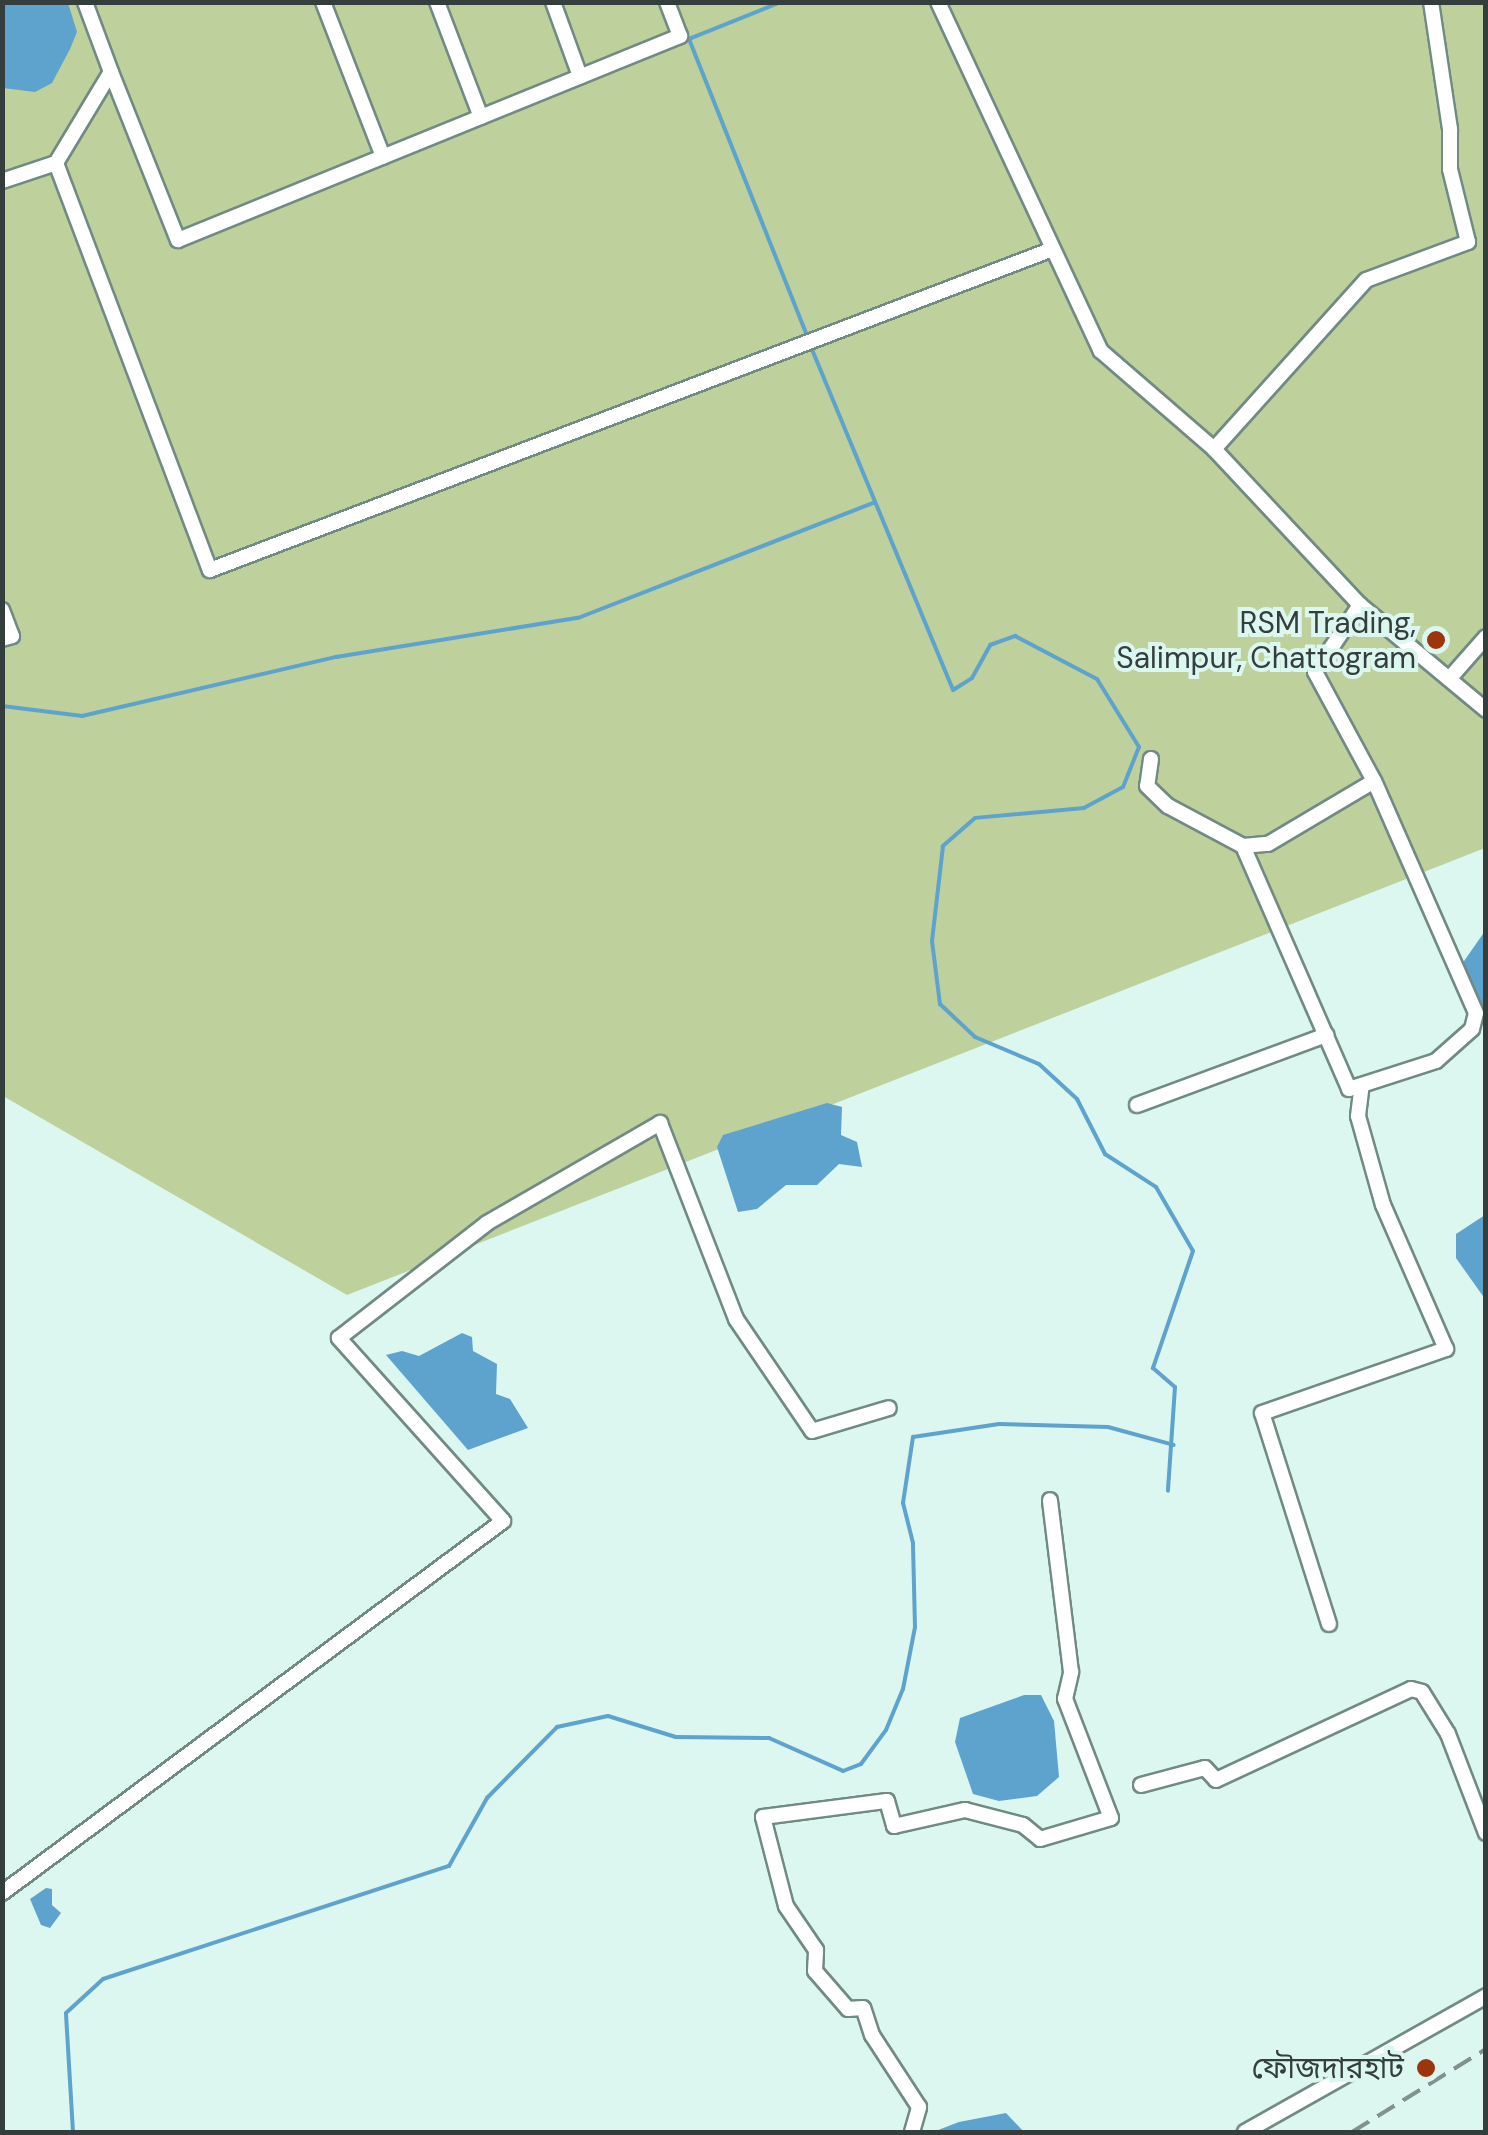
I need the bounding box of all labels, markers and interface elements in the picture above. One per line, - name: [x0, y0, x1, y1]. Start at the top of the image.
- place label: RSM Trading, Salimpur, Chattogram: [1116, 605, 1416, 676]
- marker: RSM Trading, Salimpur, Chattogram: [1425, 629, 1447, 651]
- place label: ফৌজদারহাট: [1251, 2050, 1404, 2086]
- marker: ফৌজদারহাট: [1413, 2055, 1439, 2081]

